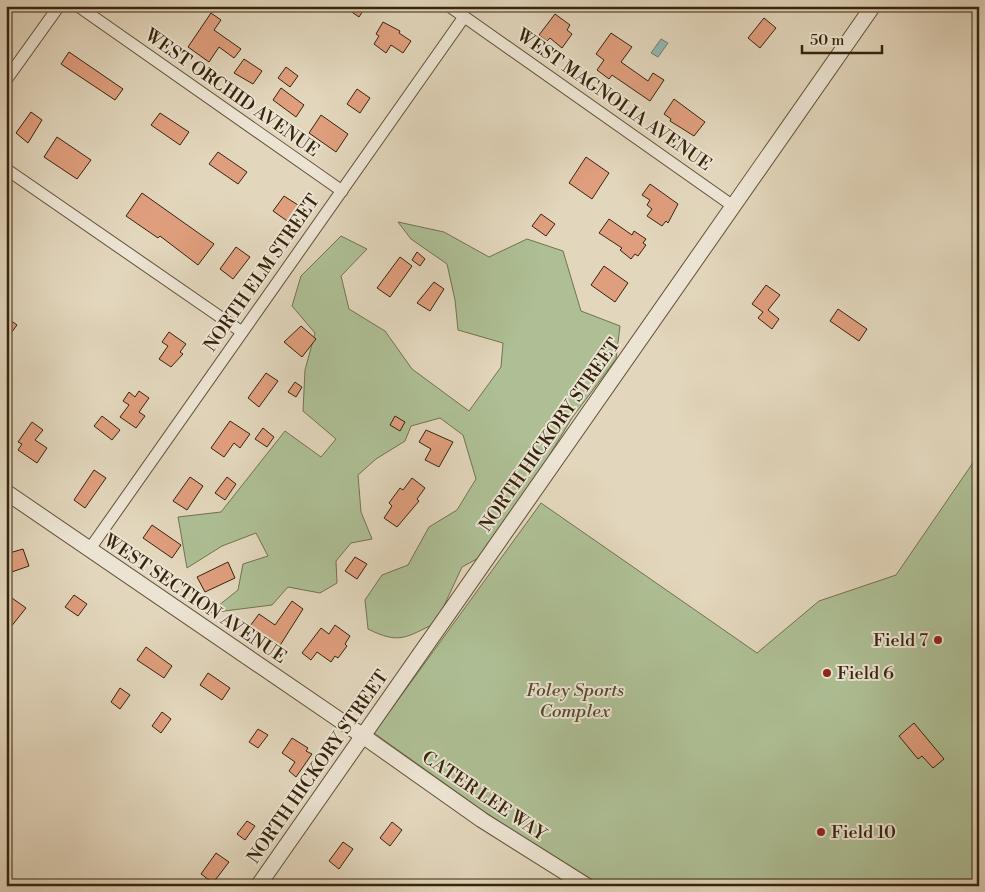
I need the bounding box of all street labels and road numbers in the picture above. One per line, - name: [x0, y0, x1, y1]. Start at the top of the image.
- street label: WEST ORCHID AVENUE: [139, 23, 324, 162]
- street label: WEST MAGNOLIA AVENUE: [511, 23, 716, 176]
- street label: NORTH ELM STREET: [199, 190, 325, 356]
- street label: NORTH HICKORY STREET: [474, 334, 626, 536]
- street label: WEST SECTION AVENUE: [98, 529, 291, 669]
- street label: NORTH HICKORY STREET: [242, 666, 394, 868]
- street label: CATER LEE WAY: [418, 746, 551, 847]

